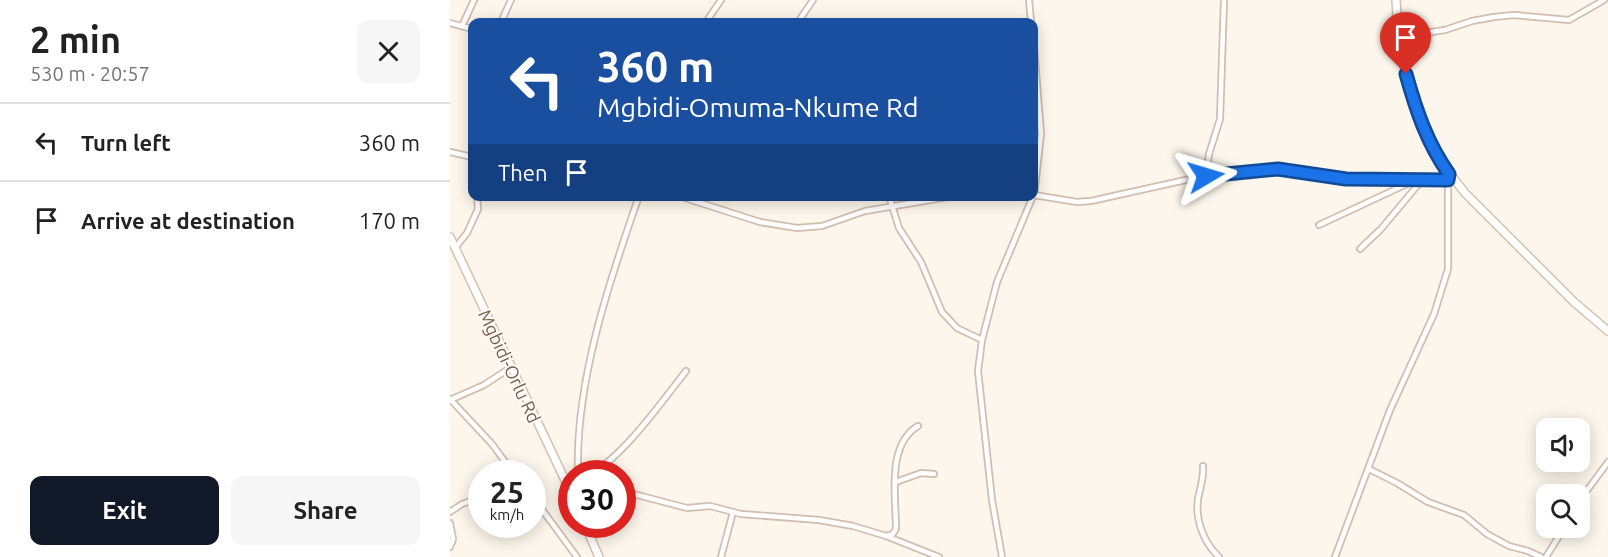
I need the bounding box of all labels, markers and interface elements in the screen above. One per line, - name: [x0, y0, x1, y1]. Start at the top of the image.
- pin: [1380, 12, 1431, 74]
- text: 2 min: [30, 19, 121, 60]
- button: close: [357, 20, 420, 83]
- icon: arrive: [1389, 21, 1422, 54]
- icon: left: [498, 42, 576, 120]
- text: 360 m: [597, 43, 714, 90]
- text: 530 m · 20:57: [30, 62, 150, 85]
- text: Mgbidi-Omuma-Nkume Rd: [597, 92, 918, 122]
- icon: left: [30, 126, 63, 159]
- text: Turn left: [81, 130, 171, 155]
- text: 360 m: [359, 130, 420, 155]
- position arrow: [1174, 144, 1238, 208]
- icon: arrive: [560, 156, 593, 189]
- text: Then: [498, 160, 548, 185]
- icon: arrive: [30, 204, 63, 237]
- text: Arrive at destination: [81, 208, 295, 233]
- text: 170 m: [359, 208, 420, 233]
- street label: Mgbidi-Orlu Rd: [475, 306, 545, 426]
- map controls: [1536, 418, 1590, 538]
- button: sound: [1536, 418, 1590, 472]
- speed limit sign: 30: [558, 460, 636, 538]
- text: 25: [490, 475, 524, 509]
- button: Exit: [30, 476, 219, 545]
- button: Share: [231, 476, 420, 545]
- button: search: [1536, 484, 1590, 538]
- text: km/h: [490, 506, 524, 523]

